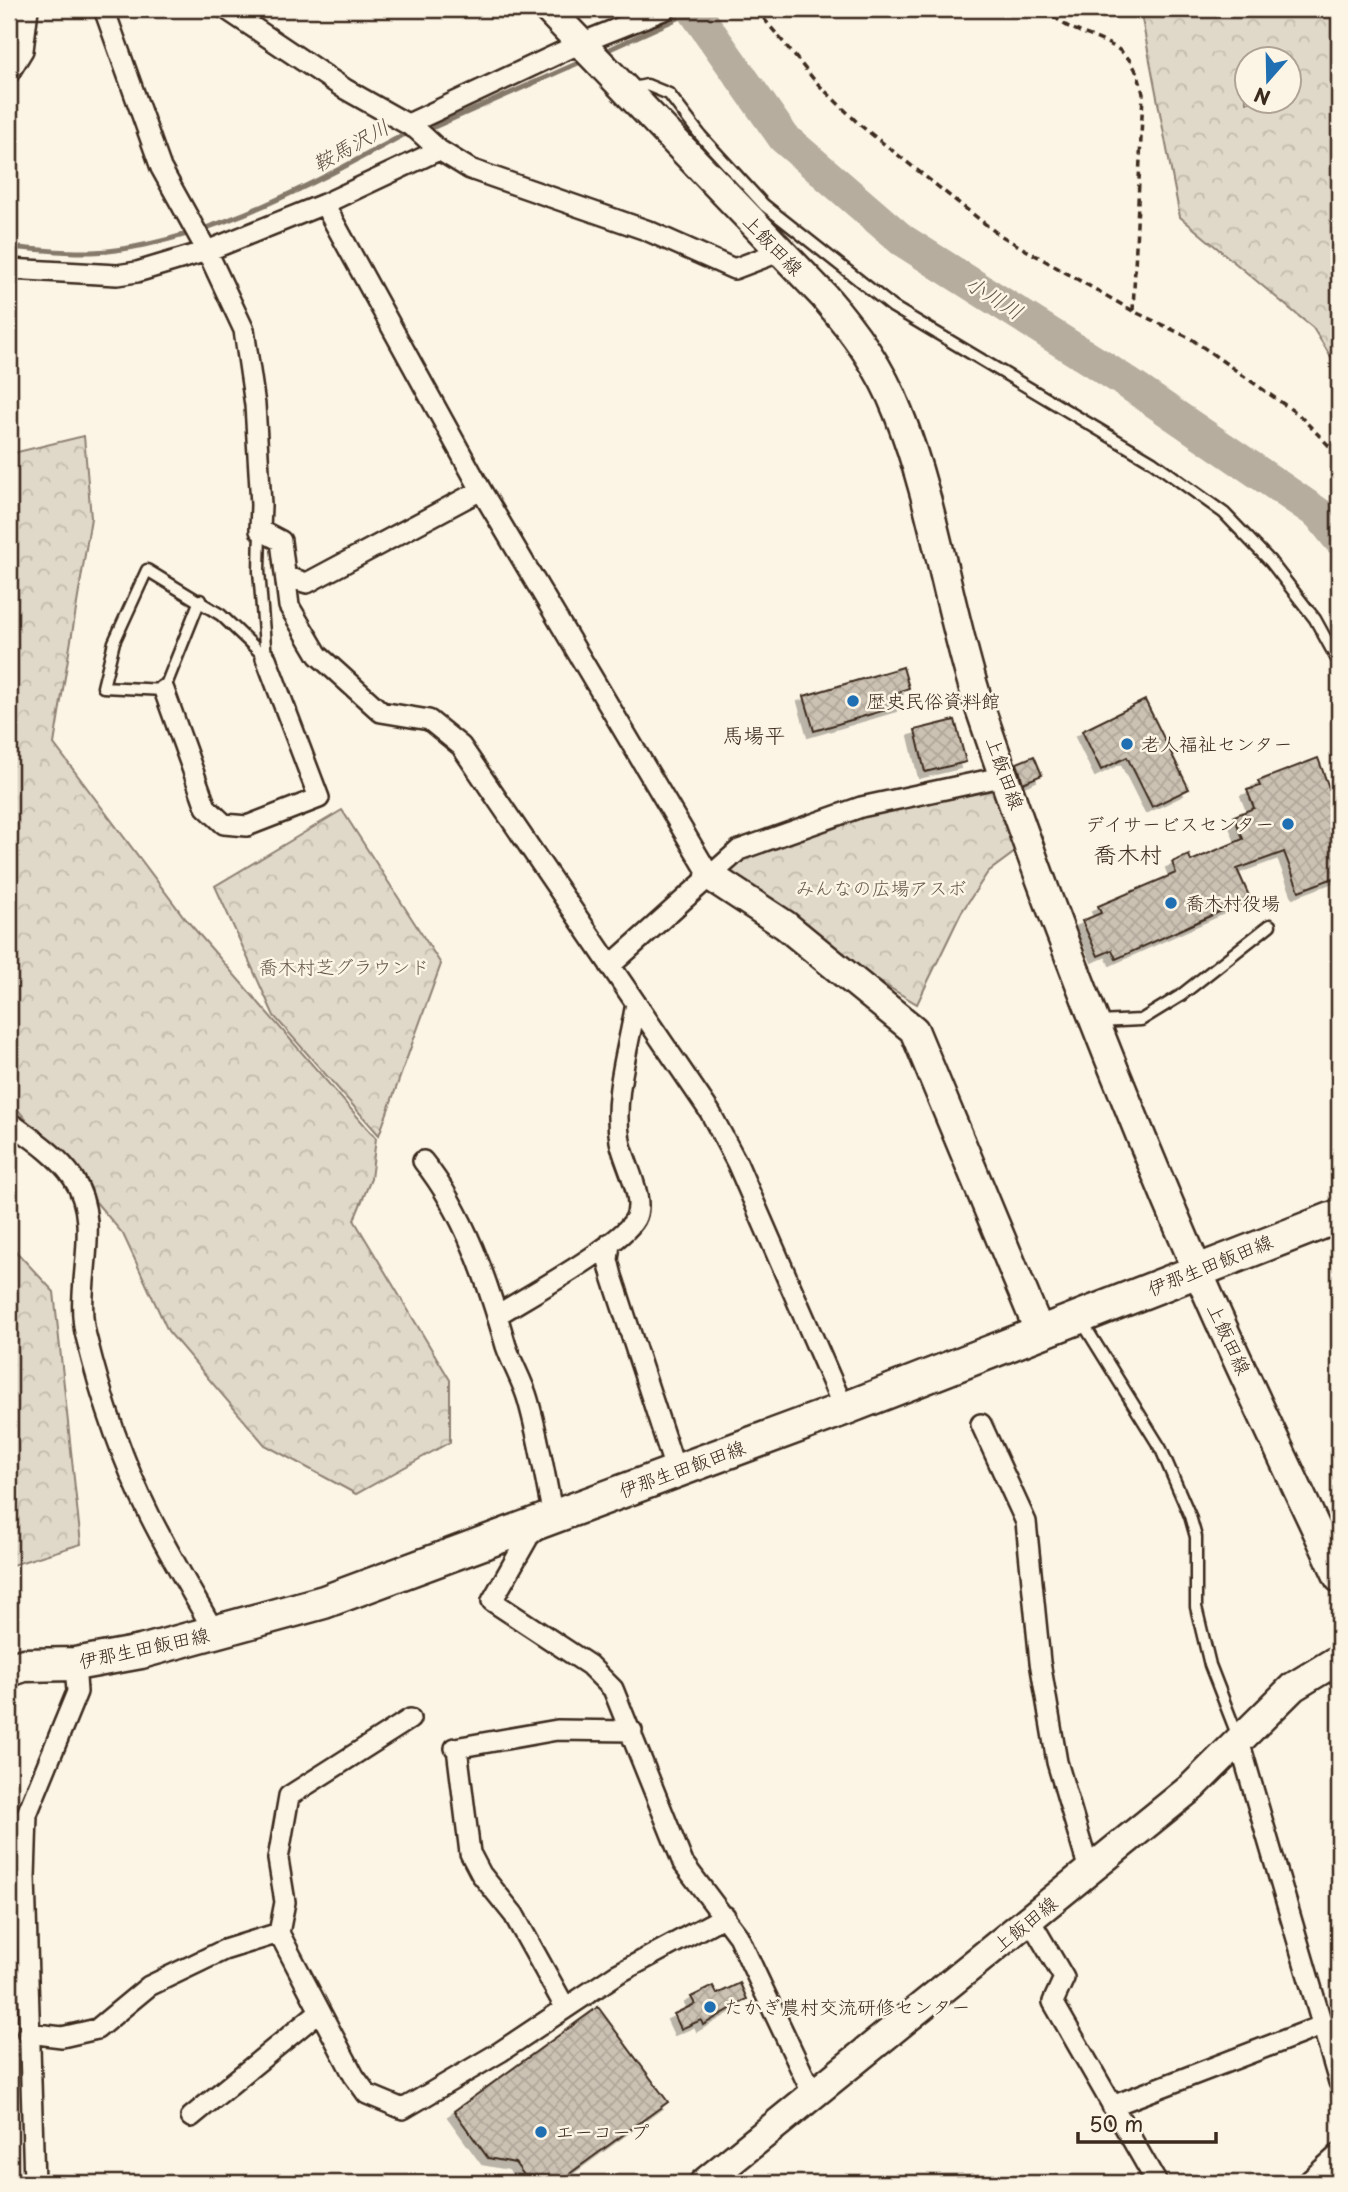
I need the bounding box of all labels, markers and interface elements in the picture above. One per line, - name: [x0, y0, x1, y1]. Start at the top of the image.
- north arrow: [1232, 46, 1302, 116]
- text: N: [1250, 81, 1274, 113]
- water label: 鞍馬沢川: [306, 110, 395, 179]
- street label: 上飯田線: [737, 207, 810, 281]
- water label: 小川川: [960, 266, 1030, 327]
- place label: 歴史民俗資料館: [867, 686, 1000, 714]
- marker: 歴史民俗資料館: [845, 693, 861, 709]
- district label: 馬場平: [723, 718, 786, 750]
- place label: 老人福祉センター: [1141, 729, 1292, 757]
- street label: 上飯田線: [980, 732, 1032, 813]
- marker: 老人福祉センター: [1119, 736, 1135, 752]
- place label: デイサービスセンター: [1086, 809, 1274, 837]
- marker: デイサービスセンター: [1280, 816, 1296, 832]
- district label: 喬木村: [1094, 836, 1163, 871]
- park label: みんなの広場アスボ: [795, 873, 967, 901]
- place label: 喬木村役場: [1185, 888, 1280, 916]
- marker: 喬木村役場: [1163, 895, 1179, 911]
- park label: 喬木村芝グラウンド: [258, 952, 430, 980]
- street label: 伊那生田飯田線: [1143, 1226, 1277, 1302]
- street label: 上飯田線: [1201, 1298, 1259, 1379]
- street label: 伊那生田飯田線: [614, 1432, 749, 1504]
- street label: 伊那生田飯田線: [76, 1620, 212, 1675]
- street label: 上飯田線: [986, 1888, 1063, 1958]
- place label: たかぎ農村交流研修センター: [724, 1992, 970, 2020]
- marker: たかぎ農村交流研修センター: [702, 1999, 718, 2015]
- scale bar: [1078, 2101, 1217, 2145]
- text: 50 m: [1089, 2107, 1143, 2139]
- place label: エーコープ: [555, 2117, 649, 2145]
- marker: エーコープ: [533, 2124, 549, 2140]

